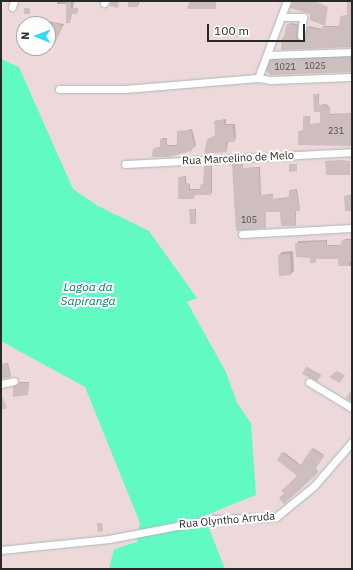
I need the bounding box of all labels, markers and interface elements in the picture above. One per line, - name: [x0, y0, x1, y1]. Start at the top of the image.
- north arrow: [16, 16, 56, 56]
- scale bar: [209, 16, 307, 42]
- text: 100 m: [214, 23, 249, 38]
- text: N: [18, 32, 32, 40]
- house number: 1025: [304, 61, 326, 71]
- house number: 1021: [274, 62, 296, 72]
- house number: 231: [328, 126, 344, 136]
- street label: Rua Marcelino de Melo: [182, 148, 294, 168]
- house number: 105: [241, 215, 257, 225]
- water label: Lagoa da Sapiranga: [60, 280, 116, 308]
- street label: Rua Olyntho Arruda: [178, 509, 276, 531]

